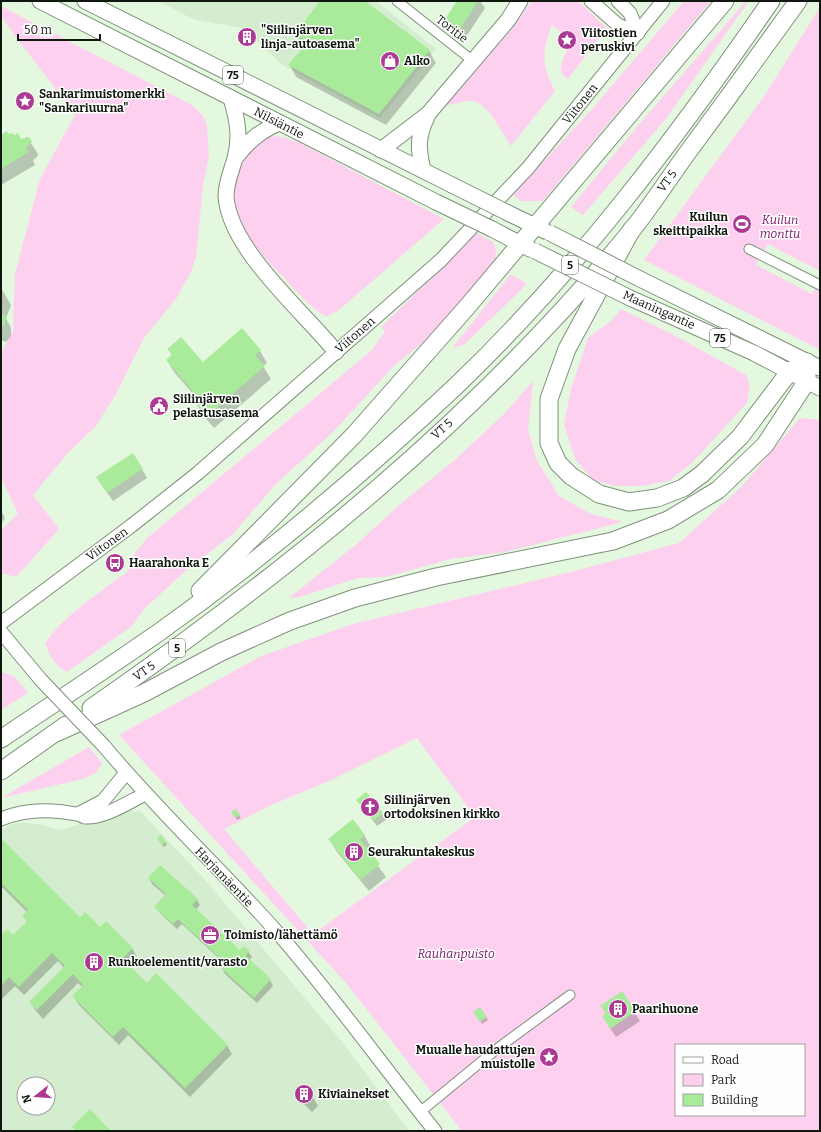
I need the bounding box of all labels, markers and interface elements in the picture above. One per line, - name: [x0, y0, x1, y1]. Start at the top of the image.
- street label: Toritie: [433, 12, 471, 46]
- scale bar: [18, 16, 100, 42]
- text: 50 m: [24, 23, 53, 37]
- place label: "Siilinjärven linja-autoasema": [261, 23, 360, 52]
- building icon: "Siilinjärven linja-autoasema": [236, 26, 258, 48]
- place label: Viitostien peruskivi: [581, 26, 637, 54]
- place icon: Viitostien peruskivi: [556, 29, 578, 51]
- shop icon: Alko: [379, 50, 401, 72]
- place label: Alko: [404, 54, 430, 68]
- road number: 75: [223, 66, 243, 84]
- street label: Viitonen: [560, 81, 601, 127]
- place label: Sankarimuistomerkki "Sankariuurna": [39, 87, 165, 115]
- place icon: Sankarimuistomerkki "Sankariuurna": [14, 90, 36, 112]
- street label: Nilsiäntie: [252, 104, 306, 142]
- street label: VT 5: [654, 167, 680, 195]
- place label: Kuilun skeittipaikka: [653, 210, 728, 238]
- sports icon: Kuilun skeittipaikka: [731, 213, 753, 235]
- park label: Kuilun monttu: [760, 213, 800, 241]
- road number: 5: [562, 256, 578, 274]
- street label: Maaningantie: [621, 288, 697, 332]
- street label: Viitonen: [332, 314, 378, 356]
- road number: 75: [710, 329, 730, 347]
- place label: Siilinjärven pelastusasema: [173, 392, 259, 420]
- public building icon: Siilinjärven pelastusasema: [148, 395, 170, 417]
- street label: VT 5: [428, 416, 456, 442]
- street label: Viitonen: [84, 524, 131, 564]
- bus stop icon: Haarahonka E: [104, 552, 126, 574]
- place label: Haarahonka E: [129, 556, 209, 570]
- road number: 5: [169, 639, 185, 657]
- street label: VT 5: [130, 658, 158, 684]
- place label: Siilinjärven ortodoksinen kirkko: [384, 793, 500, 821]
- church icon: Siilinjärven ortodoksinen kirkko: [359, 796, 381, 818]
- building icon: Seurakuntakeskus: [343, 841, 365, 863]
- street label: Harjamäentie: [192, 844, 256, 910]
- place label: Seurakuntakeskus: [368, 845, 475, 859]
- office icon: Toimisto/lähettämö: [199, 924, 221, 946]
- place label: Toimisto/lähettämö: [224, 928, 338, 942]
- park label: Rauhanpuisto: [417, 947, 495, 961]
- building icon: Runkoelementit/varasto: [83, 951, 105, 973]
- place label: Runkoelementit/varasto: [108, 955, 247, 969]
- building icon: Paarihuone: [607, 998, 629, 1020]
- place label: Paarihuone: [632, 1002, 699, 1016]
- place label: Muualle haudattujen muistolle: [416, 1043, 535, 1071]
- legend: [675, 1044, 805, 1116]
- place icon: Muualle haudattujen muistolle: [538, 1046, 560, 1068]
- text: Road: [711, 1053, 739, 1067]
- text: Park: [711, 1073, 737, 1087]
- north arrow: [16, 1076, 56, 1116]
- building icon: Kiviainekset: [293, 1083, 315, 1105]
- place label: Kiviainekset: [318, 1087, 390, 1101]
- text: N: [19, 1092, 34, 1105]
- text: Building: [711, 1093, 758, 1107]

